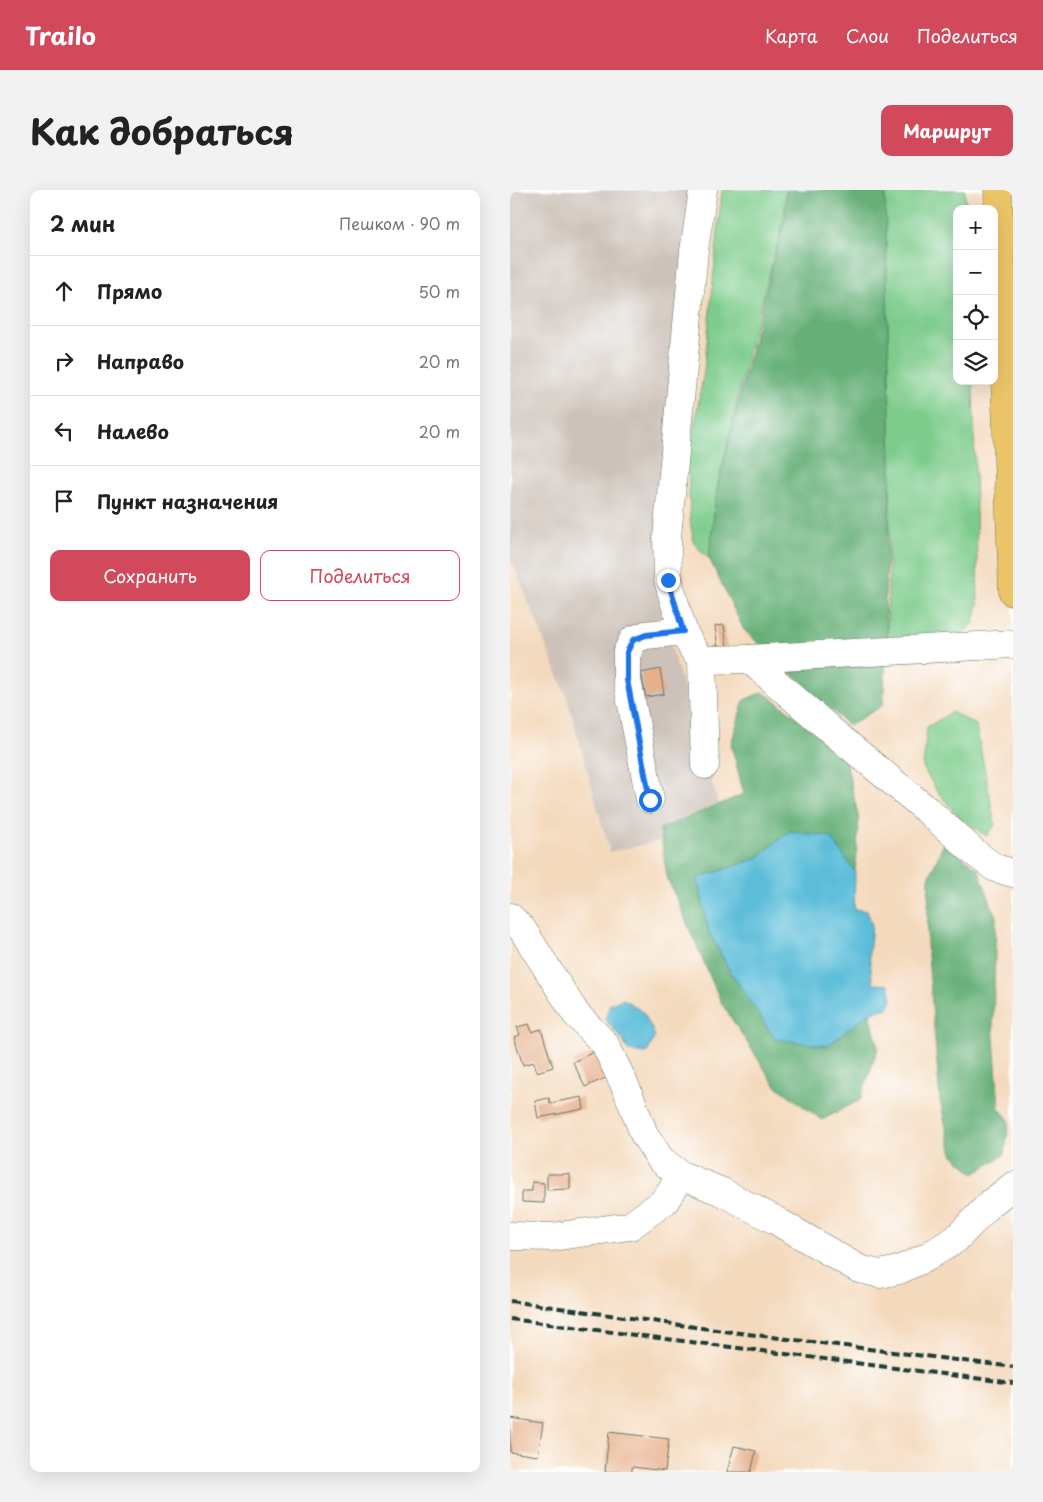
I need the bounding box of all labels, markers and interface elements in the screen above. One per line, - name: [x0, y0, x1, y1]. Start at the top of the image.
- text: Trailo: [25, 17, 96, 53]
- text: Карта: [765, 22, 818, 49]
- text: Слои: [846, 22, 889, 49]
- text: Поделиться: [917, 22, 1018, 49]
- text: Как добраться: [30, 104, 294, 157]
- button: Маршрут: [881, 105, 1013, 156]
- map controls: [953, 205, 998, 385]
- button: +: [953, 205, 998, 250]
- text: 2 мин: [50, 207, 115, 239]
- text: Пешком · 90 m: [339, 211, 460, 235]
- button: −: [953, 250, 998, 295]
- icon: ahead: [50, 277, 78, 305]
- text: Прямо: [97, 277, 162, 305]
- text: 50 m: [419, 279, 460, 303]
- button: locate: [953, 295, 998, 340]
- button: layers: [953, 340, 998, 385]
- icon: right: [50, 347, 78, 375]
- text: Направо: [97, 347, 184, 375]
- text: 20 m: [419, 349, 460, 373]
- icon: left: [50, 417, 78, 445]
- text: Налево: [97, 417, 169, 445]
- text: 20 m: [419, 419, 460, 443]
- icon: arrive: [50, 487, 78, 515]
- text: Пункт назначения: [97, 487, 278, 515]
- button: Сохранить: [50, 550, 250, 601]
- button: Поделиться: [260, 550, 460, 601]
- route end: [657, 569, 680, 592]
- route start: [639, 789, 662, 812]

